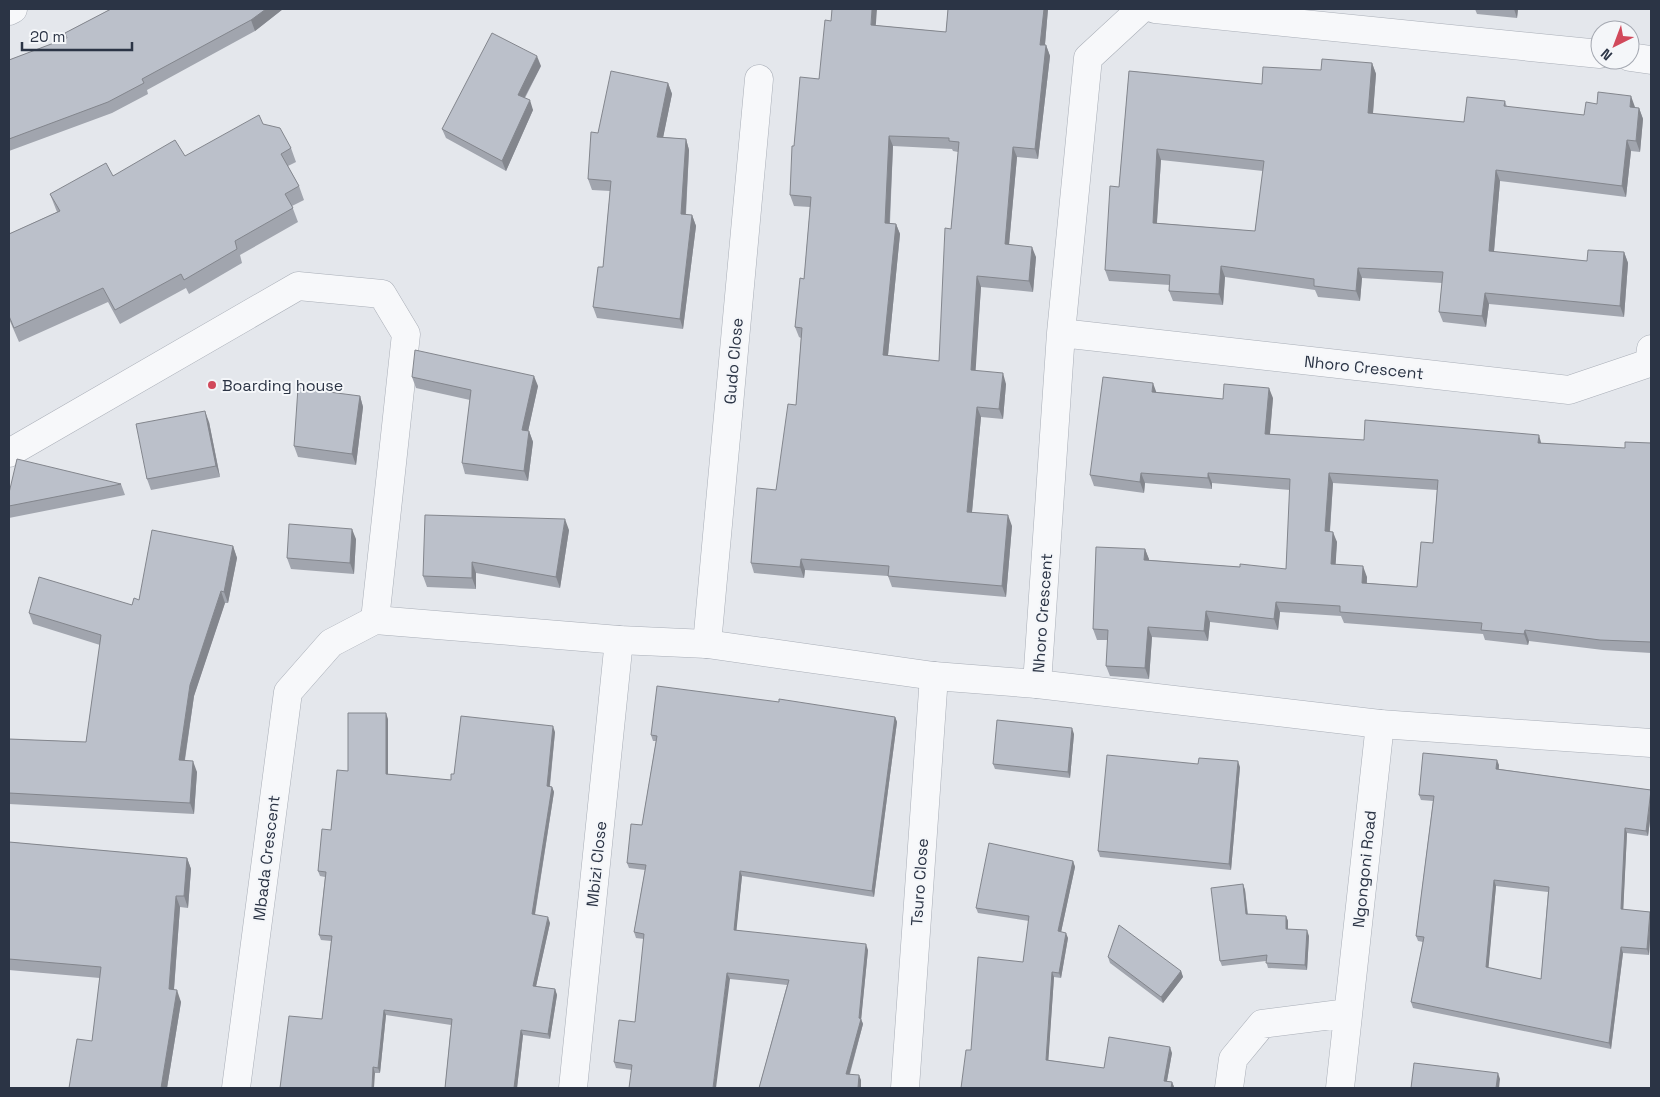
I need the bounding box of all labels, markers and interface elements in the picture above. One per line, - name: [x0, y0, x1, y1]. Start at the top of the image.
- scale bar: [22, 20, 132, 52]
- north arrow: [1590, 20, 1640, 70]
- text: 20 m: [30, 27, 65, 46]
- text: N: [1597, 45, 1616, 64]
- street label: Gudo Close: [719, 317, 748, 405]
- street label: Nhoro Crescent: [1303, 351, 1425, 384]
- place label: Boarding house: [222, 375, 343, 396]
- marker: Boarding house: [206, 379, 218, 391]
- street label: Nhoro Crescent: [1028, 552, 1057, 674]
- street label: Mbada Crescent: [248, 794, 285, 922]
- street label: Ngongoni Road: [1348, 809, 1381, 929]
- street label: Mbizi Close: [582, 820, 611, 908]
- street label: Tsuro Close: [906, 837, 933, 927]

